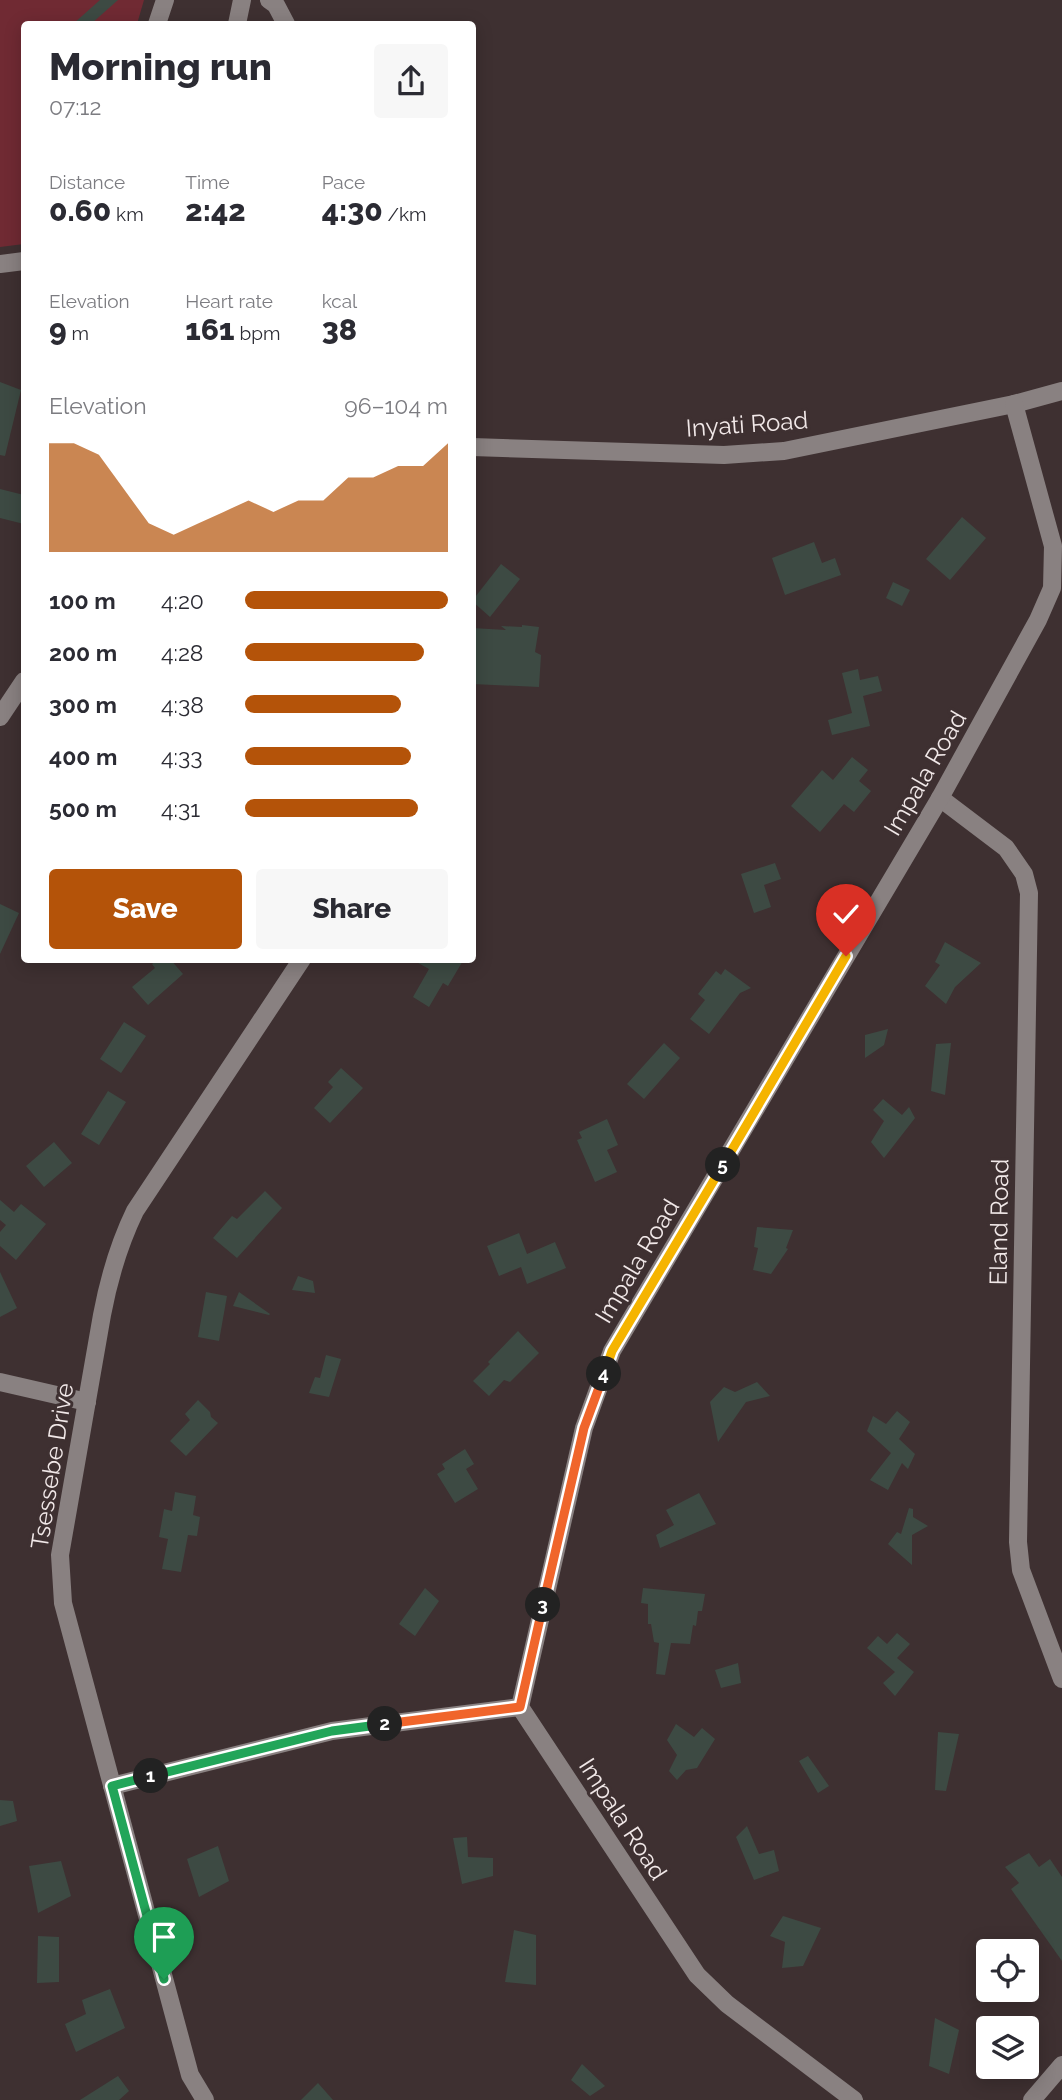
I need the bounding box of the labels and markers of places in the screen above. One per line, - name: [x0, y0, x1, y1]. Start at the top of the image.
- pin: [816, 884, 876, 956]
- pin: 5: [706, 1148, 740, 1182]
- pin: 4: [586, 1356, 622, 1392]
- pin: 3: [526, 1588, 560, 1622]
- pin: 2: [368, 1706, 402, 1742]
- pin: 1: [134, 1758, 168, 1794]
- pin: [134, 1907, 194, 1979]

